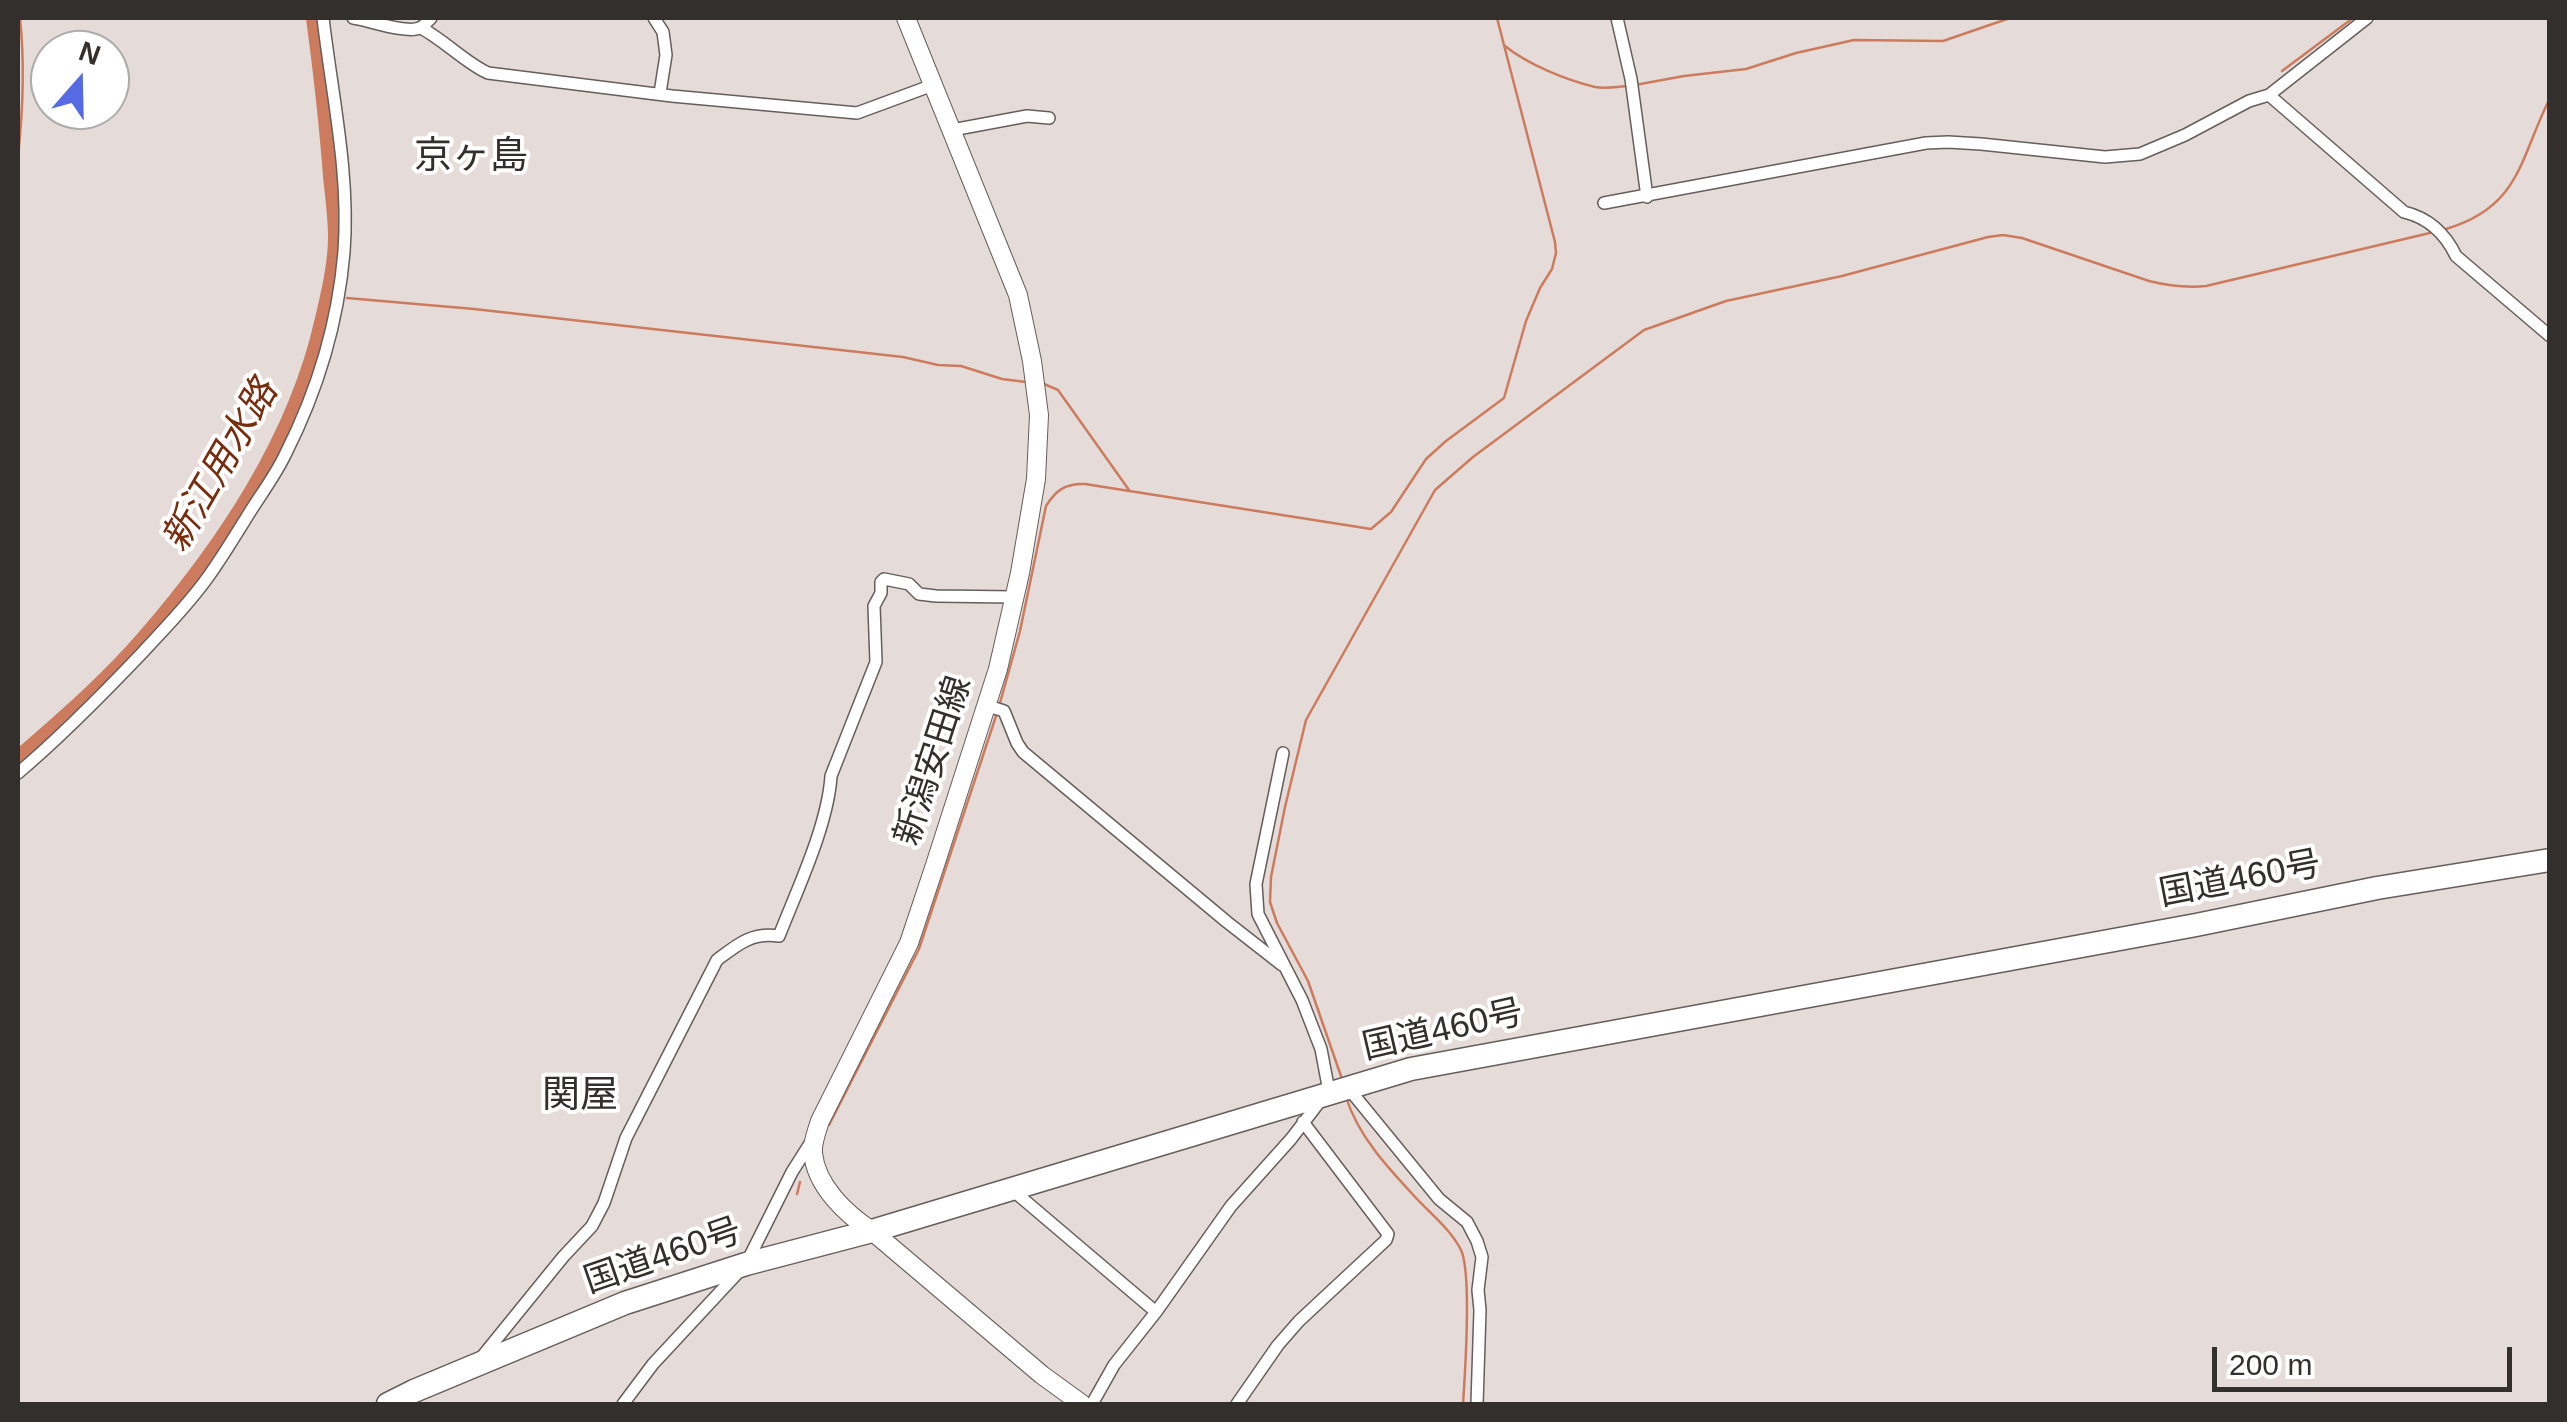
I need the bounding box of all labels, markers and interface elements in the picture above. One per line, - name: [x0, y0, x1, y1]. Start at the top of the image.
- north arrow: [30, 30, 130, 130]
- text: N: [75, 35, 105, 71]
- district label: 京ヶ島: [414, 135, 528, 181]
- water label: 新江用水路: [154, 372, 288, 560]
- street label: 新潟安田線: [887, 671, 981, 851]
- street label: 国道460号: [2156, 844, 2324, 916]
- street label: 国道460号: [1359, 992, 1527, 1070]
- district label: 関屋: [542, 1074, 618, 1120]
- street label: 国道460号: [579, 1211, 747, 1303]
- scale bar: [2217, 1327, 2517, 1389]
- text: 200 m: [2229, 1348, 2312, 1381]

